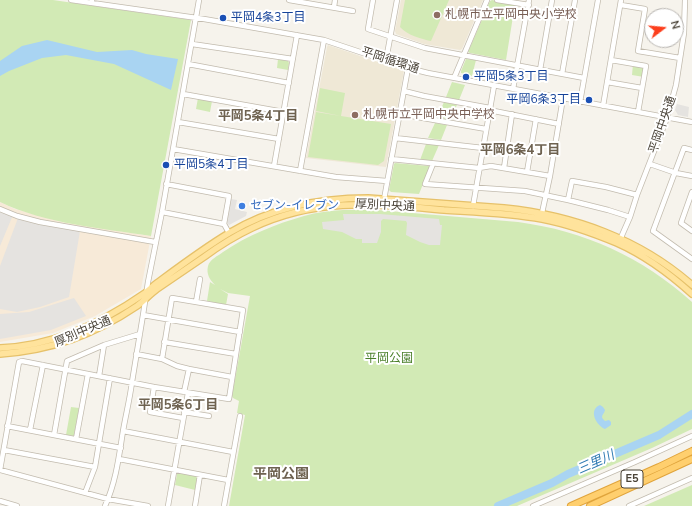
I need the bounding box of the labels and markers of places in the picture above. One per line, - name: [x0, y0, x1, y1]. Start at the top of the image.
- place label: 札幌市立平岡中央小学校: [445, 8, 577, 22]
- marker: 札幌市立平岡中央小学校: [432, 10, 442, 20]
- place label: 平岡4条3丁目: [231, 11, 305, 25]
- marker: 平岡4条3丁目: [218, 13, 228, 23]
- place label: 平岡5条3丁目: [474, 70, 548, 84]
- marker: 平岡5条3丁目: [461, 72, 471, 82]
- place label: 平岡6条3丁目: [507, 93, 581, 107]
- marker: 平岡6条3丁目: [584, 95, 594, 105]
- place label: 札幌市立平岡中央中学校: [363, 108, 495, 122]
- marker: 札幌市立平岡中央中学校: [350, 110, 360, 120]
- place label: 平岡5条4丁目: [174, 158, 248, 172]
- marker: 平岡5条4丁目: [161, 160, 171, 170]
- place label: セブン-イレブン: [250, 199, 339, 213]
- marker: セブン-イレブン: [237, 201, 247, 211]

